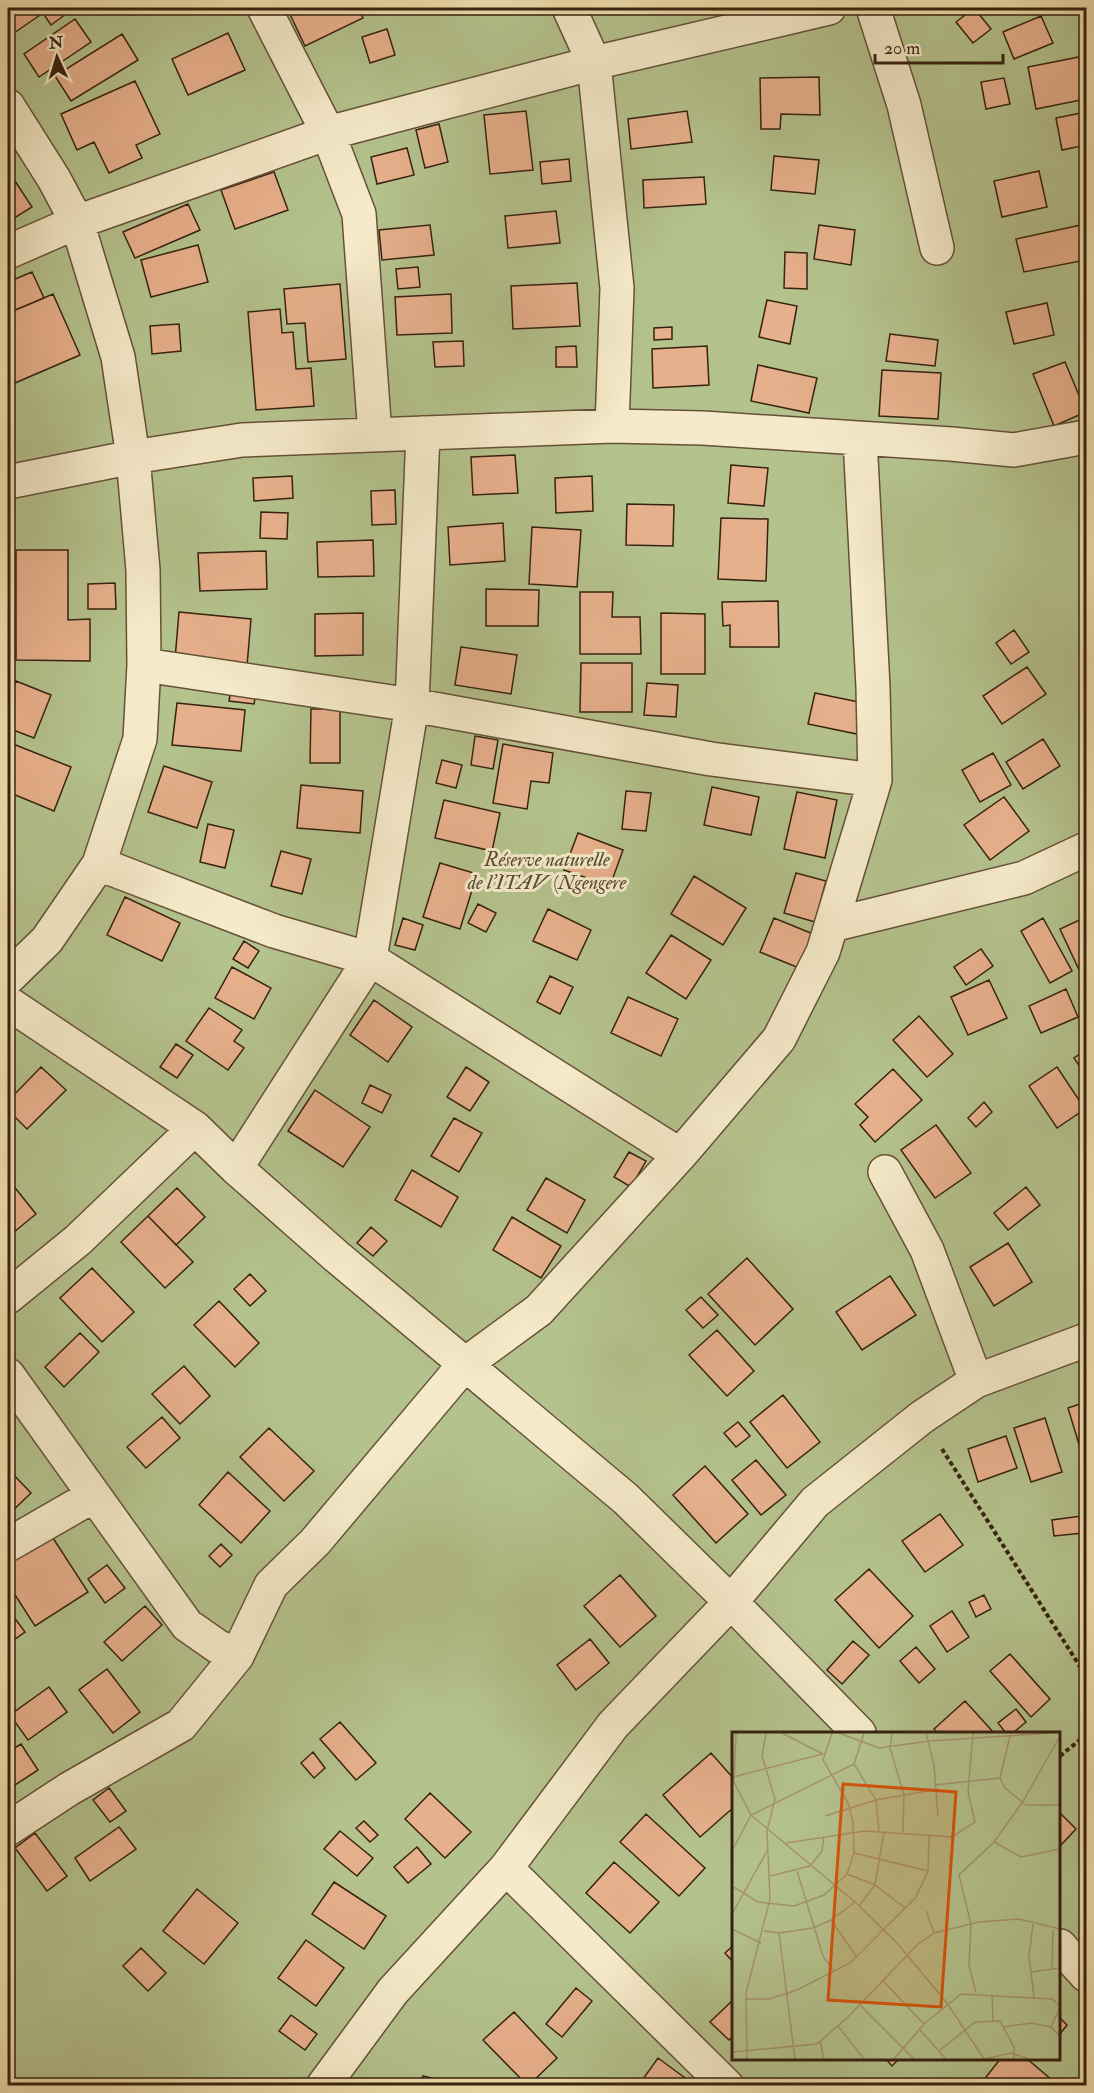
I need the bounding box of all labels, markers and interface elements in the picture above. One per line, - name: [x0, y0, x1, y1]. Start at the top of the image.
- north arrow: [27, 27, 87, 87]
- scale bar: [875, 27, 1002, 65]
- text: N: [47, 33, 65, 54]
- text: 20 m: [884, 37, 920, 60]
- park label: Réserve naturelle de l'ITAV (Ngengere: [467, 847, 627, 895]
- inset map: [732, 1732, 1061, 2060]

